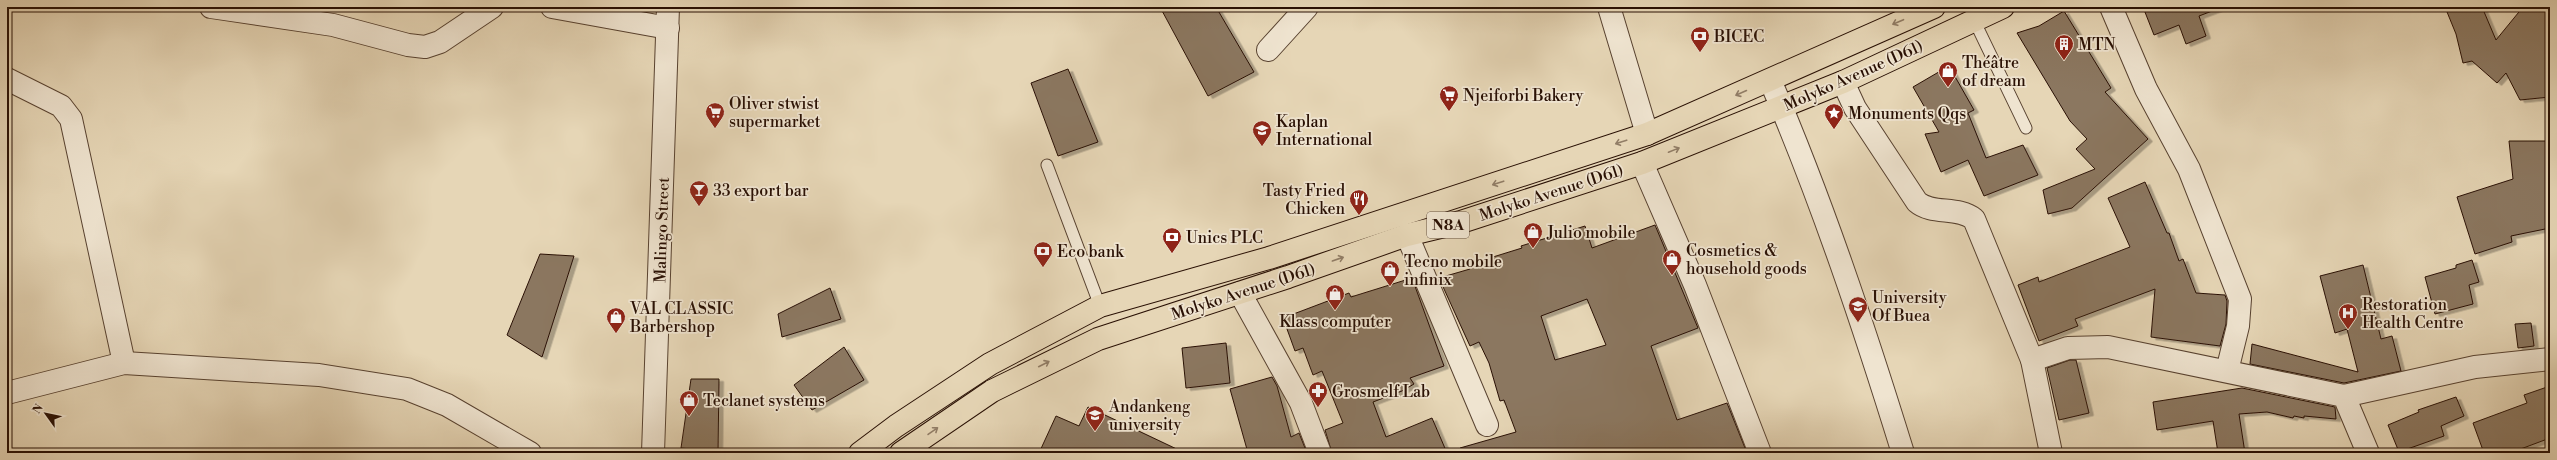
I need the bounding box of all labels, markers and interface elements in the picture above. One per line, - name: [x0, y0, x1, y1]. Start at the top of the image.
- one-way arrow: [1893, 19, 1905, 27]
- bank icon: BICEC: [1689, 25, 1711, 53]
- place label: BICEC: [1713, 27, 1764, 47]
- building icon: MTN: [2053, 33, 2075, 61]
- place label: MTN: [2078, 35, 2115, 55]
- street label: Molyko Avenue (D61): [1781, 36, 1926, 116]
- place label: Théâtre of dream: [1962, 53, 2026, 91]
- shop icon: Théâtre of dream: [1937, 60, 1959, 88]
- supermarket icon: Njeiforbi Bakery: [1438, 84, 1460, 112]
- place label: Njeiforbi Bakery: [1463, 86, 1584, 106]
- one-way arrow: [1736, 89, 1748, 97]
- place label: Oliver stwist supermarket: [729, 94, 821, 132]
- supermarket icon: Oliver stwist supermarket: [704, 101, 726, 129]
- place icon: Monuments Qqs: [1823, 102, 1845, 130]
- place label: Monuments Qqs: [1848, 104, 1966, 124]
- place label: Kaplan International: [1276, 112, 1373, 150]
- school or university icon: Kaplan International: [1251, 119, 1273, 147]
- one-way arrow: [1616, 139, 1628, 147]
- one-way arrow: [1668, 145, 1680, 153]
- street label: Molyko Avenue (D61): [1477, 160, 1626, 226]
- street label: Malingo Street: [650, 176, 674, 283]
- bar icon: 33 export bar: [688, 179, 710, 207]
- one-way arrow: [1491, 180, 1504, 187]
- place label: 33 export bar: [713, 181, 809, 201]
- place label: Tasty Fried Chicken: [1263, 181, 1345, 219]
- restaurant icon: Tasty Fried Chicken: [1348, 188, 1370, 216]
- road number: N8A: [1427, 212, 1469, 238]
- shop icon: Julio mobile: [1522, 221, 1544, 249]
- place label: Julio mobile: [1546, 223, 1636, 243]
- bank icon: Unics PLC: [1161, 226, 1183, 254]
- place label: Unics PLC: [1186, 228, 1263, 248]
- bank icon: Eco bank: [1032, 240, 1054, 268]
- place label: Cosmetics & household goods: [1686, 241, 1807, 279]
- place label: Eco bank: [1057, 242, 1125, 262]
- shop icon: Cosmetics & household goods: [1661, 248, 1683, 276]
- place label: Tecno mobile infinix: [1404, 252, 1502, 290]
- one-way arrow: [1331, 255, 1343, 263]
- street label: Molyko Avenue (D61): [1169, 259, 1318, 325]
- shop icon: Tecno mobile infinix: [1379, 259, 1401, 287]
- shop icon: Klass computer: [1324, 283, 1346, 311]
- place label: University Of Buea: [1872, 288, 1947, 326]
- school or university icon: University Of Buea: [1847, 295, 1869, 323]
- place label: Restoration Health Centre: [2362, 295, 2464, 333]
- place label: VAL CLASSIC Barbershop: [629, 299, 733, 337]
- hospital icon: Restoration Health Centre: [2337, 302, 2359, 330]
- shop icon: VAL CLASSIC Barbershop: [605, 306, 627, 334]
- place label: Klass computer: [1279, 312, 1391, 332]
- one-way arrow: [1038, 360, 1050, 367]
- pharmacy icon: Grosmelf Lab: [1307, 380, 1329, 408]
- place label: Grosmelf Lab: [1332, 382, 1430, 402]
- shop icon: Teclanet systems: [678, 389, 700, 417]
- place label: Teclanet systems: [703, 391, 825, 411]
- north arrow: [26, 394, 66, 434]
- place label: Andankeng university: [1108, 397, 1191, 435]
- text: N: [30, 401, 47, 417]
- school or university icon: Andankeng university: [1084, 404, 1106, 432]
- one-way arrow: [927, 427, 938, 435]

